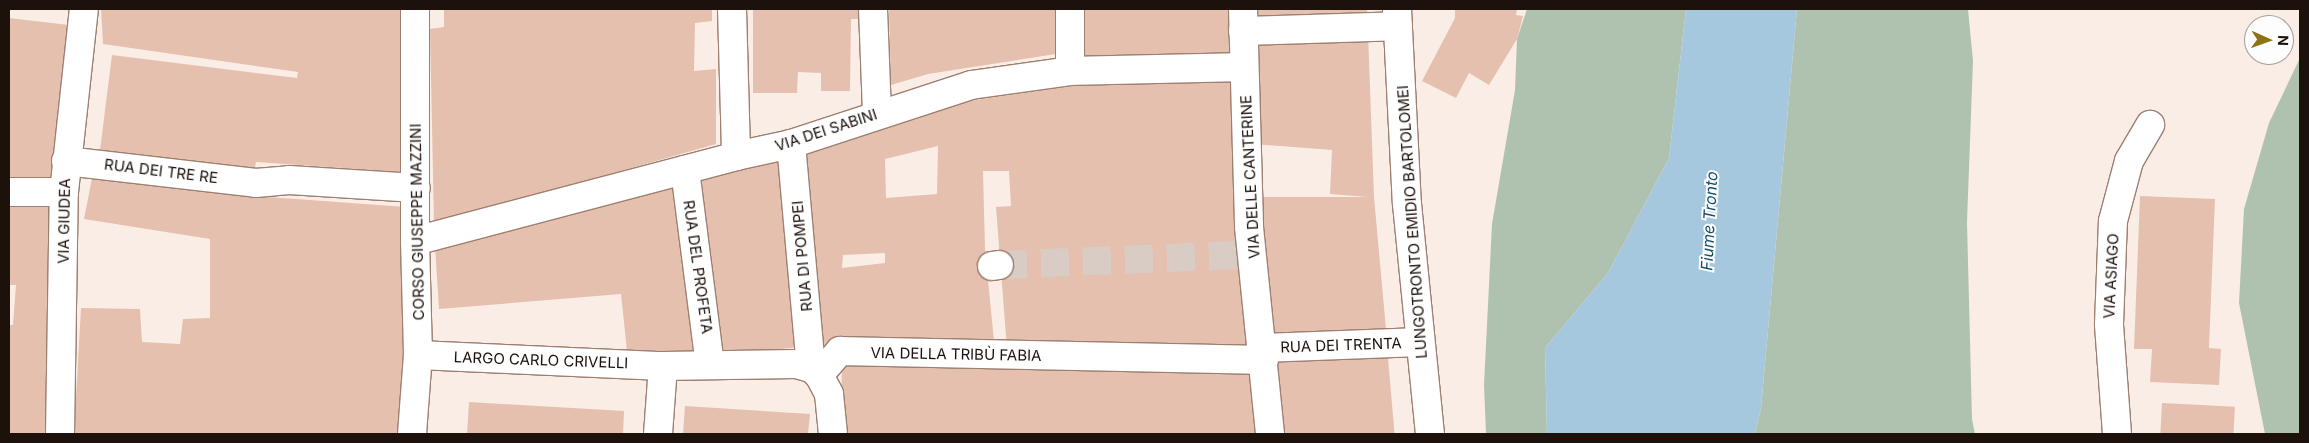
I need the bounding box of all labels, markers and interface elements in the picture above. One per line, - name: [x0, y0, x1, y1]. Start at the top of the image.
- north arrow: [2244, 15, 2294, 65]
- text: N: [2275, 35, 2292, 46]
- street label: LUNGOTRONTO EMIDIO BARTOLOMEI: [1393, 85, 1431, 359]
- street label: VIA DELLE CANTERINE: [1237, 95, 1263, 259]
- street label: VIA DEI SABINI: [773, 105, 879, 155]
- street label: CORSO GIUSEPPE MAZZINI: [406, 123, 428, 321]
- street label: RUA DEI TRE RE: [103, 155, 219, 187]
- water label: Fiume Tronto: [1697, 171, 1721, 271]
- street label: VIA GIUDEA: [54, 178, 74, 264]
- street label: RUA DEL PROFETA: [680, 199, 716, 335]
- street label: RUA DI POMPEI: [788, 200, 816, 312]
- street label: VIA ASIAGO: [2100, 233, 2122, 319]
- street label: RUA DEI TRENTA: [1280, 334, 1402, 356]
- street label: VIA DELLA TRIBÙ FABIA: [870, 344, 1042, 364]
- street label: LARGO CARLO CRIVELLI: [453, 348, 629, 372]

